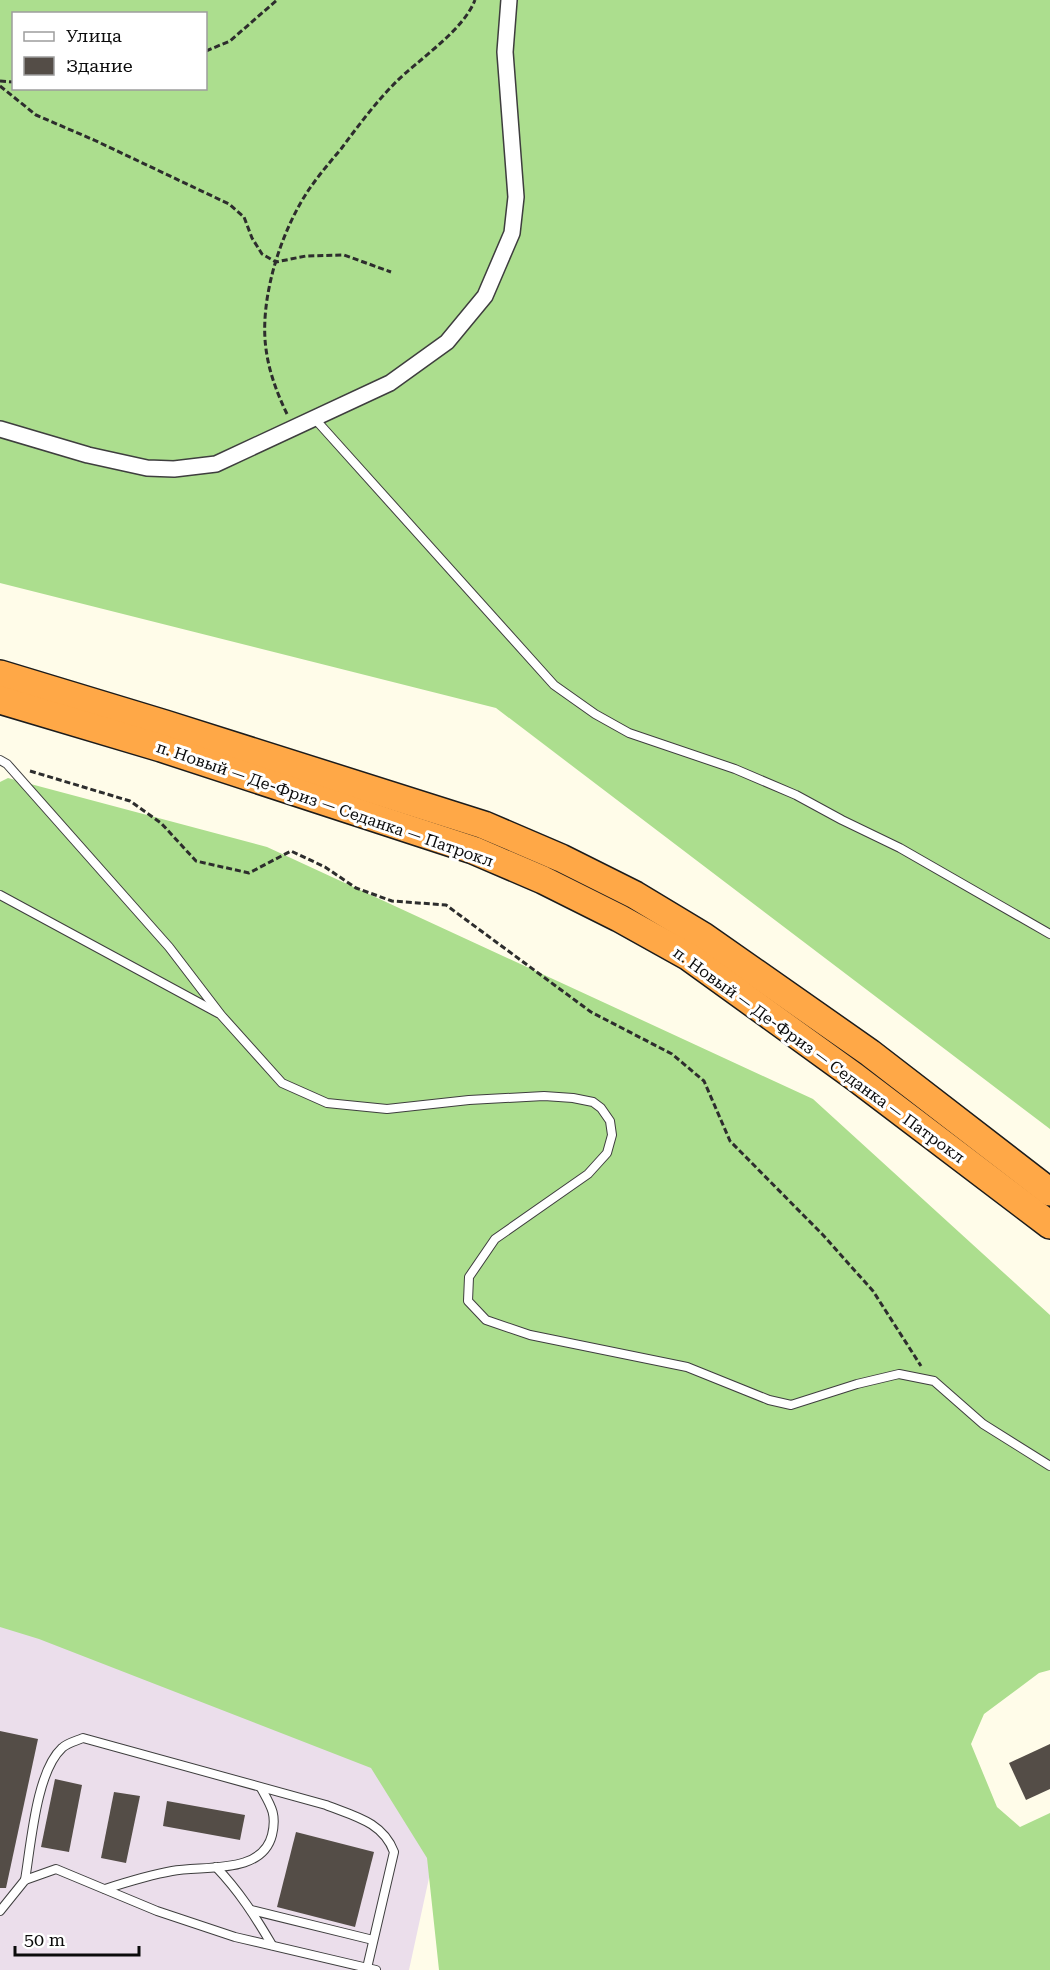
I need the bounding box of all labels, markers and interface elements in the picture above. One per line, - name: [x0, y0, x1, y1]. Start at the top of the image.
- legend: [12, 12, 207, 90]
- text: Улица: [66, 25, 122, 46]
- text: Здание: [66, 55, 133, 76]
- street label: п. Новый — Де-Фриз — Седанка — Патрокл: [154, 737, 496, 871]
- street label: п. Новый — Де-Фриз — Седанка — Патрокл: [670, 943, 968, 1167]
- scale bar: [15, 1919, 140, 1957]
- text: 50 m: [24, 1929, 65, 1950]

